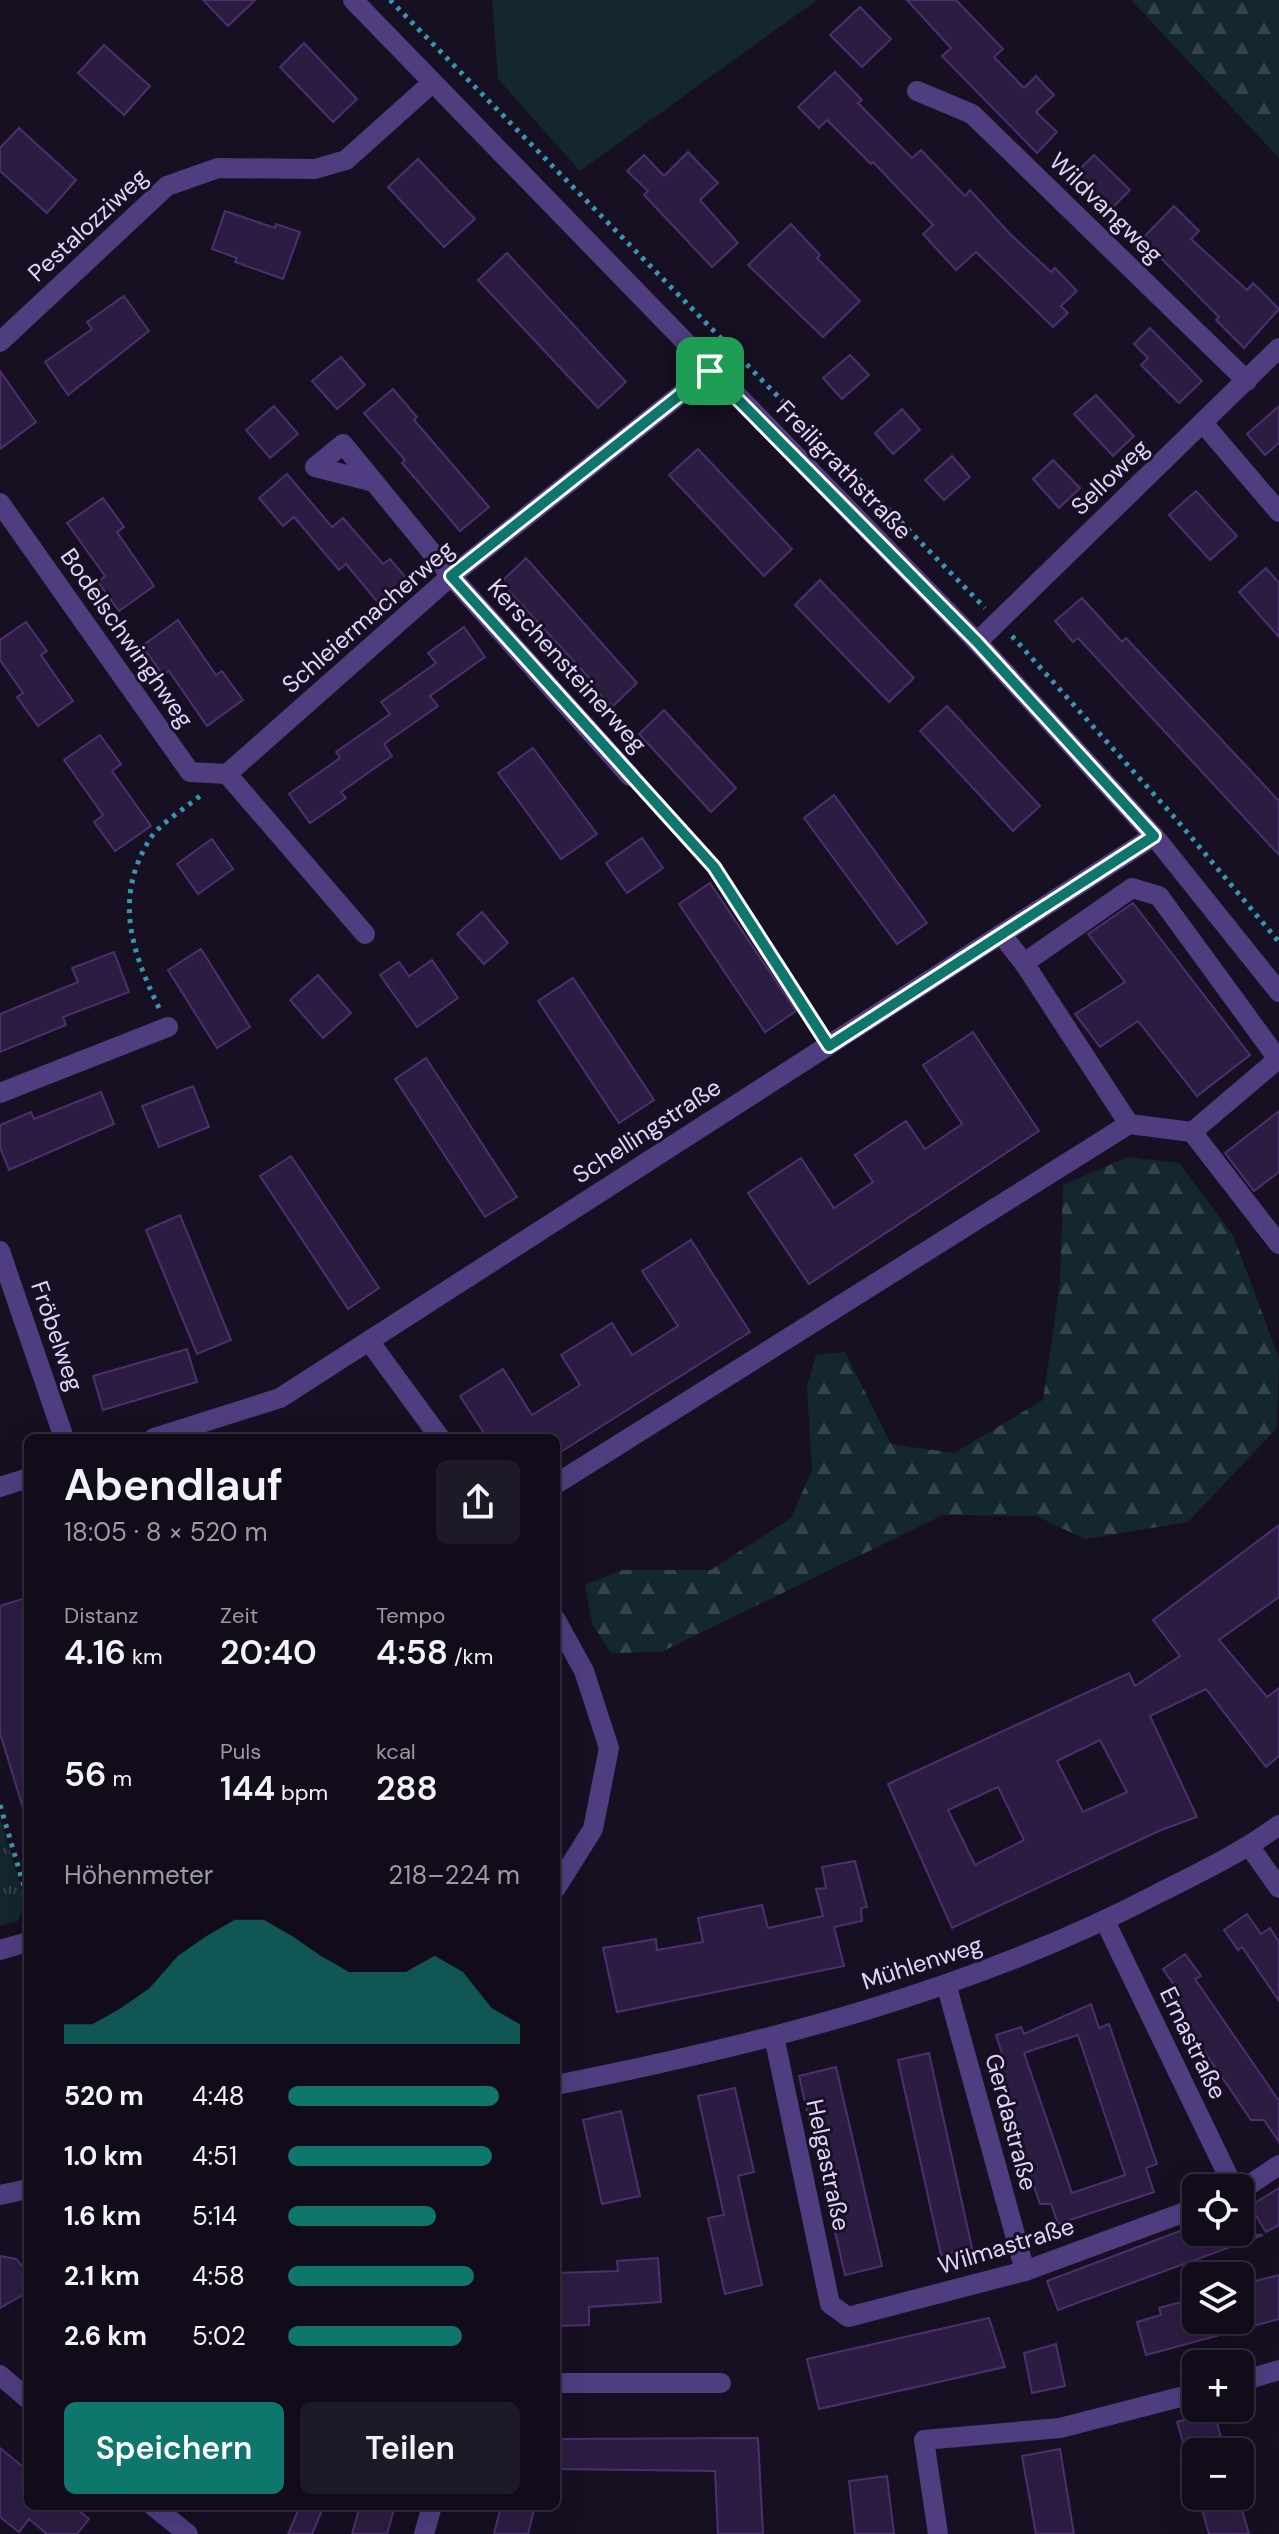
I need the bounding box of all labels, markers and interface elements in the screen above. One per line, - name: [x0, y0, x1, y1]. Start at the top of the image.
- street label: Wildvangweg: [1043, 146, 1170, 270]
- street label: Pestalozziweg: [21, 161, 154, 288]
- pin: [676, 337, 744, 405]
- icon: arrive: [688, 349, 732, 393]
- street label: Freiligrathstraße: [770, 393, 919, 546]
- street label: Selloweg: [1064, 432, 1155, 521]
- street label: Schleiermacherweg: [275, 533, 460, 700]
- street label: Bodelschwinghweg: [54, 542, 201, 734]
- street label: Kerschensteinerweg: [481, 572, 654, 759]
- street label: Schellingstraße: [567, 1071, 727, 1190]
- street label: Fröbelweg: [24, 1277, 91, 1395]
- text: Abendlauf: [64, 1456, 283, 1514]
- button: share: [436, 1460, 520, 1544]
- text: 18:05 · 8 × 520 m: [64, 1515, 268, 1549]
- text: Distanz: [64, 1601, 138, 1630]
- text: Zeit: [220, 1601, 258, 1630]
- text: Tempo: [376, 1601, 445, 1630]
- text: 4.16: [64, 1630, 126, 1675]
- text: 20:40: [220, 1630, 317, 1675]
- text: 4:58: [376, 1630, 448, 1675]
- text: km: [126, 1642, 163, 1671]
- text: /km: [448, 1642, 493, 1671]
- text: Puls: [220, 1737, 261, 1766]
- text: kcal: [376, 1737, 416, 1766]
- text: 56: [64, 1752, 107, 1797]
- text: m: [107, 1764, 132, 1793]
- text: 144: [220, 1766, 275, 1811]
- text: 288: [376, 1766, 438, 1811]
- text: bpm: [275, 1778, 328, 1807]
- text: Höhenmeter: [64, 1858, 213, 1892]
- text: 218–224 m: [388, 1858, 520, 1892]
- street label: Mühlenweg: [857, 1928, 986, 1997]
- street label: Ernastraße: [1153, 1981, 1234, 2104]
- street label: Gerdastraße: [978, 2050, 1045, 2194]
- text: 520 m: [64, 2079, 144, 2113]
- text: 4:48: [192, 2079, 245, 2113]
- street label: Helgastraße: [799, 2096, 858, 2234]
- text: 1.0 km: [64, 2139, 143, 2173]
- text: 4:51: [192, 2139, 237, 2173]
- map controls: [1182, 2174, 1254, 2510]
- button: locate: [1182, 2174, 1254, 2246]
- text: 1.6 km: [64, 2199, 141, 2233]
- text: 5:14: [192, 2199, 237, 2233]
- street label: Wilmastraße: [934, 2210, 1078, 2281]
- text: 2.1 km: [64, 2259, 140, 2293]
- text: 4:58: [192, 2259, 245, 2293]
- button: layers: [1182, 2262, 1254, 2334]
- text: 2.6 km: [64, 2319, 147, 2353]
- text: 5:02: [192, 2319, 246, 2353]
- button: +: [1182, 2350, 1254, 2422]
- button: Speichern: [64, 2402, 284, 2494]
- button: Teilen: [300, 2402, 520, 2494]
- button: −: [1182, 2438, 1254, 2510]

